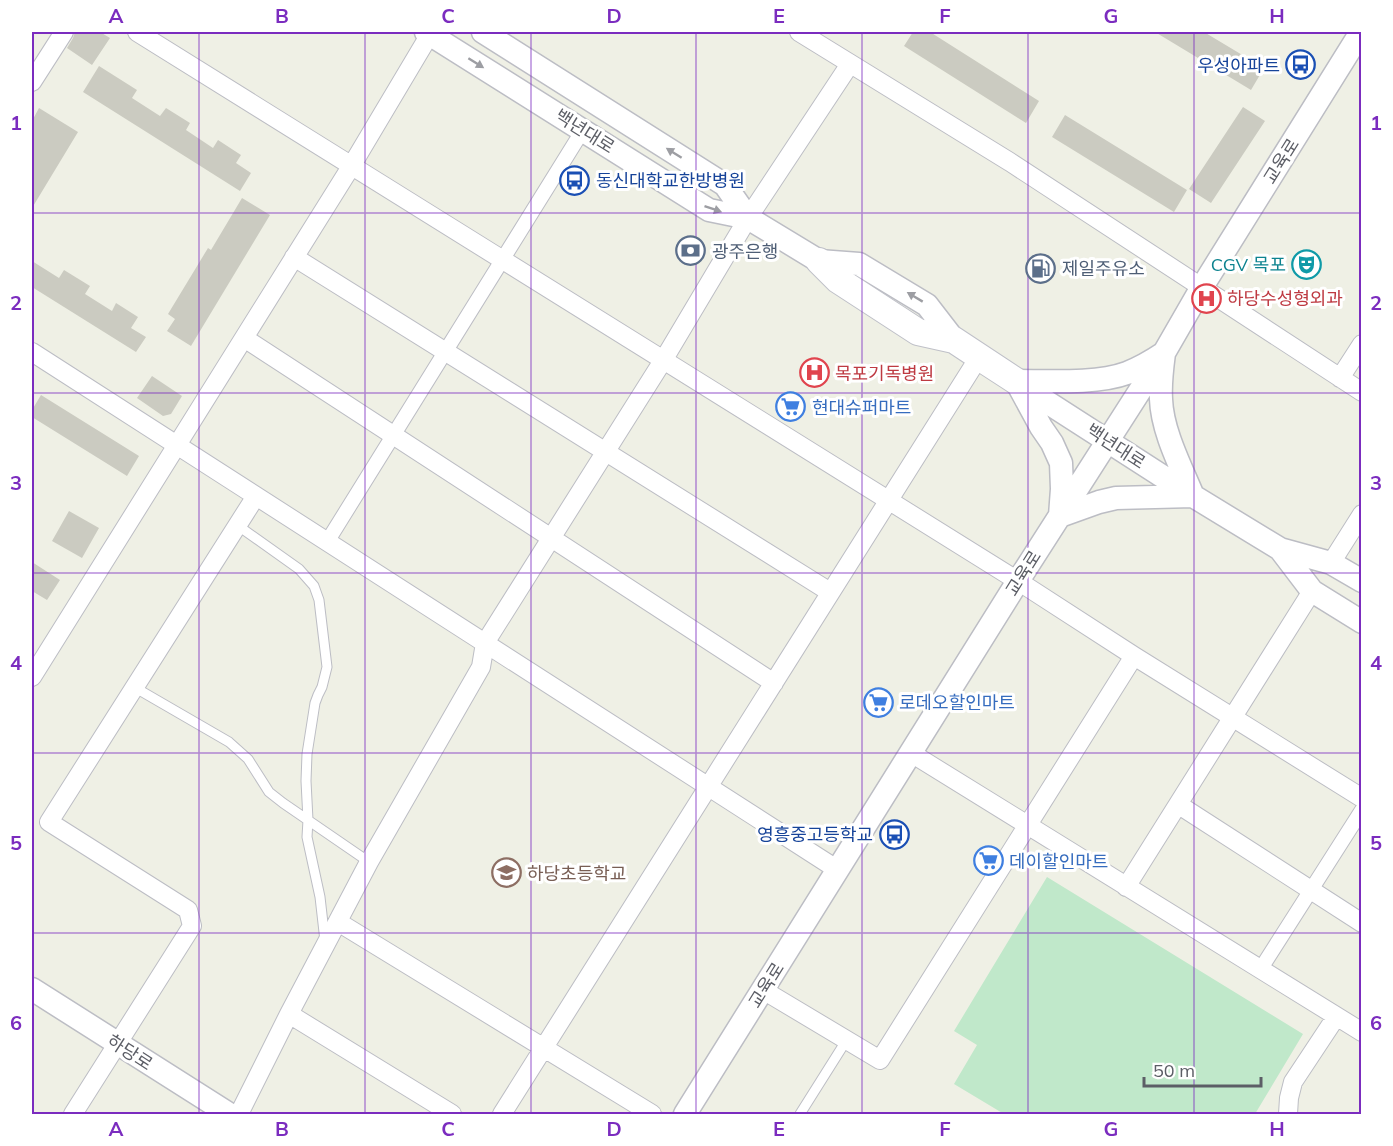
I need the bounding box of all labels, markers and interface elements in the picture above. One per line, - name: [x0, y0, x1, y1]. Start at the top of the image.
- text: A: [109, 3, 124, 28]
- text: B: [275, 3, 289, 28]
- text: C: [441, 3, 455, 28]
- text: D: [606, 3, 622, 28]
- text: E: [773, 3, 785, 28]
- text: F: [939, 3, 951, 28]
- text: G: [1104, 3, 1118, 28]
- text: H: [1269, 3, 1285, 28]
- bus stop icon: 우성아파트: [1285, 49, 1317, 81]
- place label: 우성아파트: [1197, 54, 1280, 77]
- one-way arrow: [468, 57, 484, 68]
- street label: 백년대로: [551, 104, 619, 158]
- text: 1: [10, 110, 22, 135]
- text: 1: [1370, 110, 1382, 135]
- street label: 교육로: [1258, 134, 1304, 188]
- one-way arrow: [667, 147, 683, 159]
- bus stop icon: 동신대학교한방병원: [559, 164, 591, 196]
- place label: 동신대학교한방병원: [596, 169, 745, 192]
- one-way arrow: [704, 205, 722, 215]
- bank icon: 광주은행: [675, 235, 707, 267]
- place label: 광주은행: [712, 240, 778, 263]
- theatre icon: CGV 목포: [1291, 248, 1323, 280]
- fuel station icon: 제일주유소: [1025, 252, 1057, 284]
- place label: CGV 목포: [1211, 253, 1286, 276]
- place label: 제일주유소: [1062, 257, 1145, 280]
- hospital icon: 하당수성형외과: [1190, 282, 1222, 314]
- place label: 하당수성형외과: [1227, 287, 1343, 310]
- text: 2: [10, 290, 22, 315]
- text: 2: [1370, 290, 1382, 315]
- one-way arrow: [907, 292, 923, 303]
- hospital icon: 목포기독병원: [798, 357, 830, 389]
- place label: 목포기독병원: [835, 362, 934, 385]
- supermarket icon: 현대슈퍼마트: [775, 391, 807, 423]
- place label: 현대슈퍼마트: [812, 396, 911, 419]
- street label: 백년대로: [1082, 418, 1150, 474]
- text: 3: [10, 470, 22, 495]
- text: 3: [1370, 470, 1382, 495]
- street label: 교육로: [1000, 546, 1046, 600]
- text: 4: [10, 650, 22, 675]
- text: 4: [1370, 650, 1382, 675]
- supermarket icon: 로데오할인마트: [862, 686, 894, 718]
- place label: 로데오할인마트: [899, 691, 1015, 714]
- bus stop icon: 영흥중고등학교: [878, 818, 910, 850]
- place label: 영흥중고등학교: [757, 823, 873, 846]
- text: 5: [10, 830, 22, 855]
- text: 5: [1370, 830, 1382, 855]
- supermarket icon: 데이할인마트: [972, 845, 1004, 877]
- place label: 데이할인마트: [1009, 850, 1108, 873]
- school or university icon: 하당초등학교: [490, 857, 522, 889]
- place label: 하당초등학교: [527, 862, 626, 885]
- street label: 교육로: [743, 958, 789, 1012]
- text: 6: [10, 1010, 22, 1035]
- text: 6: [1370, 1010, 1382, 1035]
- street label: 하당로: [103, 1029, 157, 1075]
- scale bar: [1144, 1050, 1261, 1088]
- text: 50 m: [1153, 1059, 1195, 1082]
- text: A: [109, 1116, 124, 1141]
- text: B: [275, 1116, 289, 1141]
- text: C: [441, 1116, 455, 1141]
- text: D: [606, 1116, 622, 1141]
- text: E: [773, 1116, 785, 1141]
- text: F: [939, 1116, 951, 1141]
- text: G: [1104, 1116, 1118, 1141]
- text: H: [1269, 1116, 1285, 1141]

